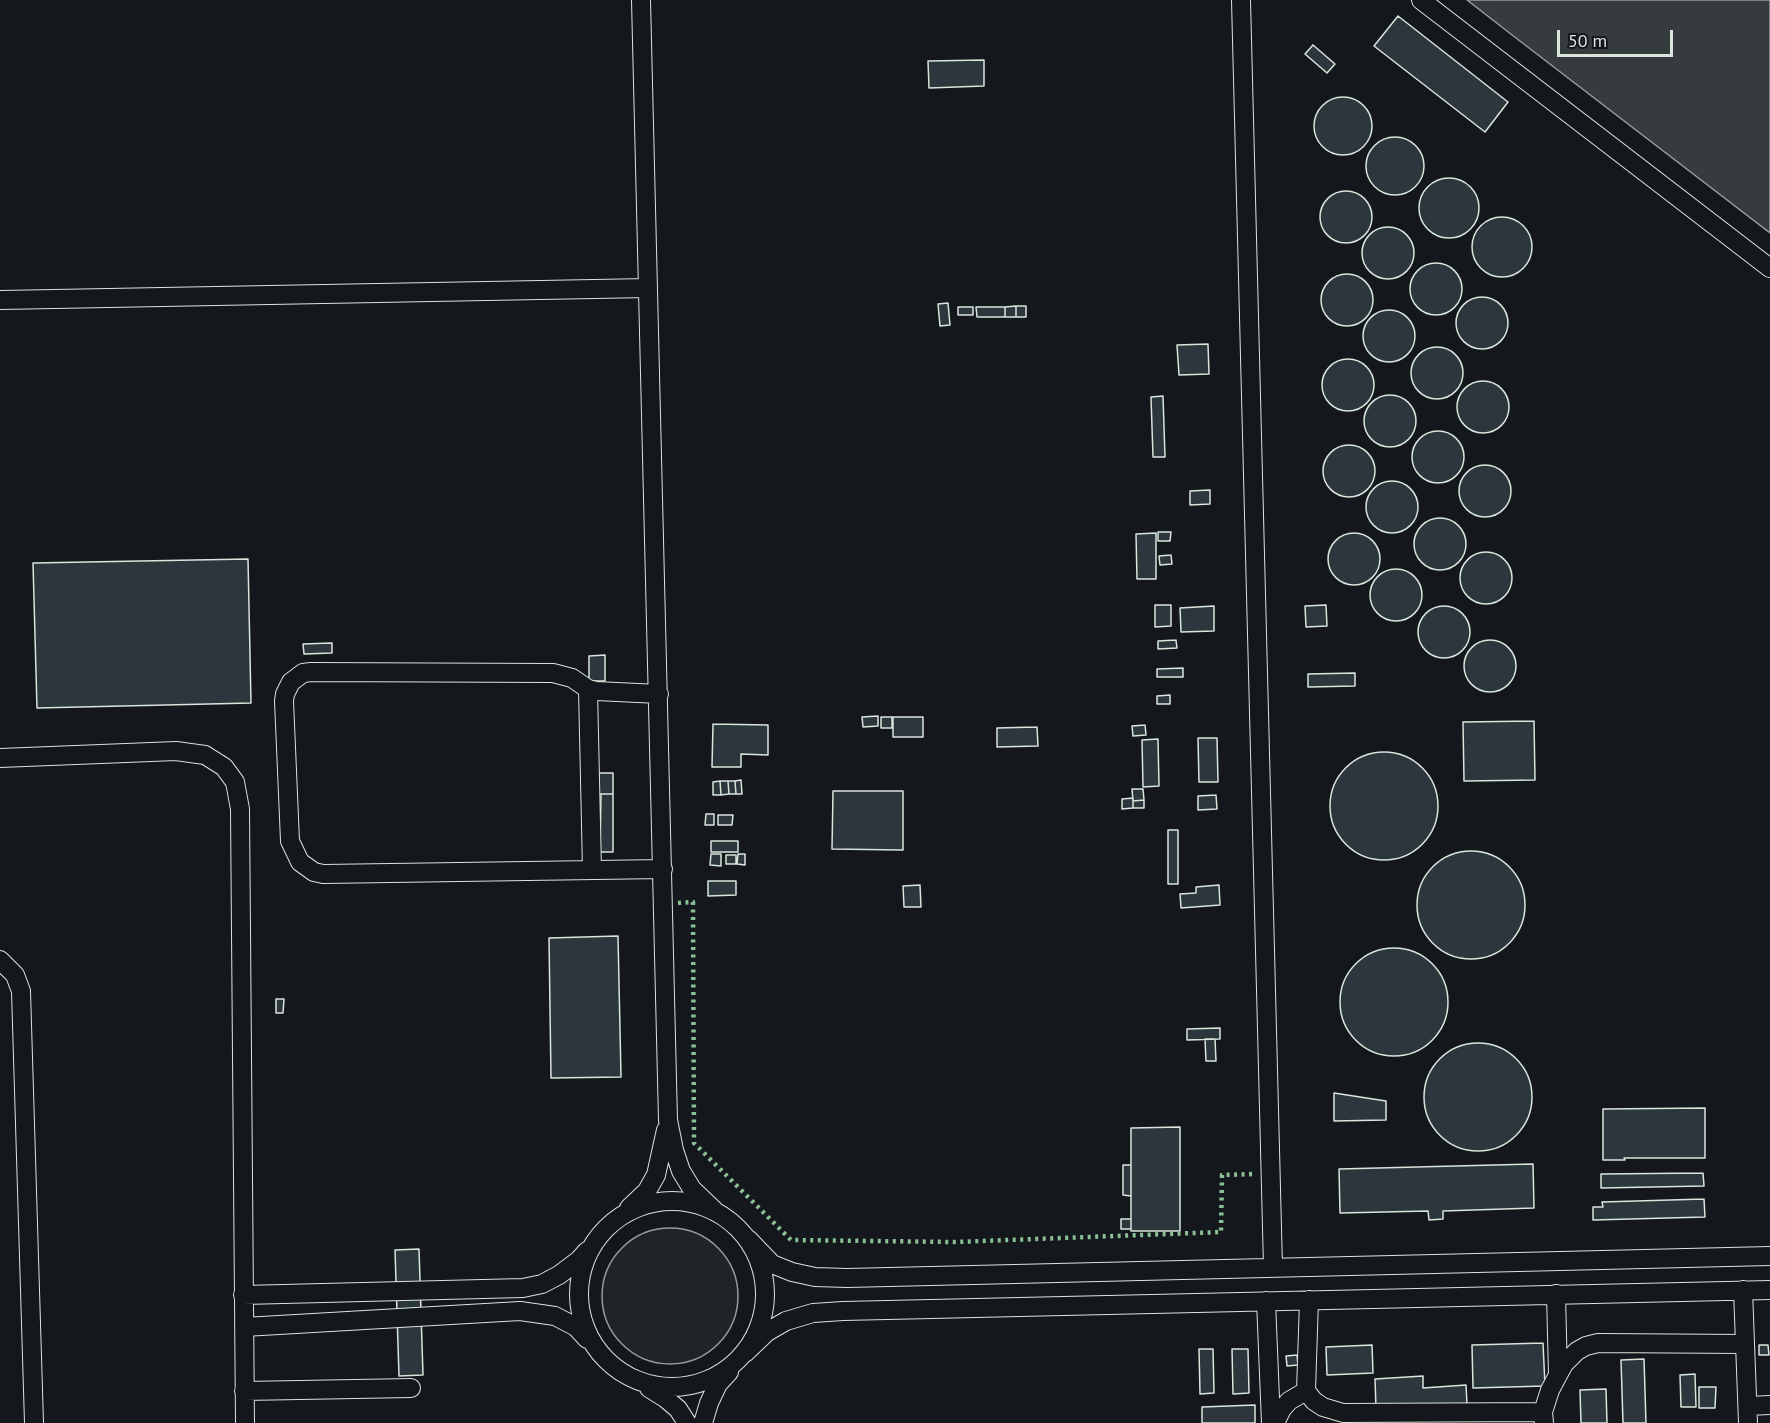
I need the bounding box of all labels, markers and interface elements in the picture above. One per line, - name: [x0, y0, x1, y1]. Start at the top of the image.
- scale bar: [1560, 18, 1676, 56]
- text: 50 m: [1568, 29, 1607, 52]

